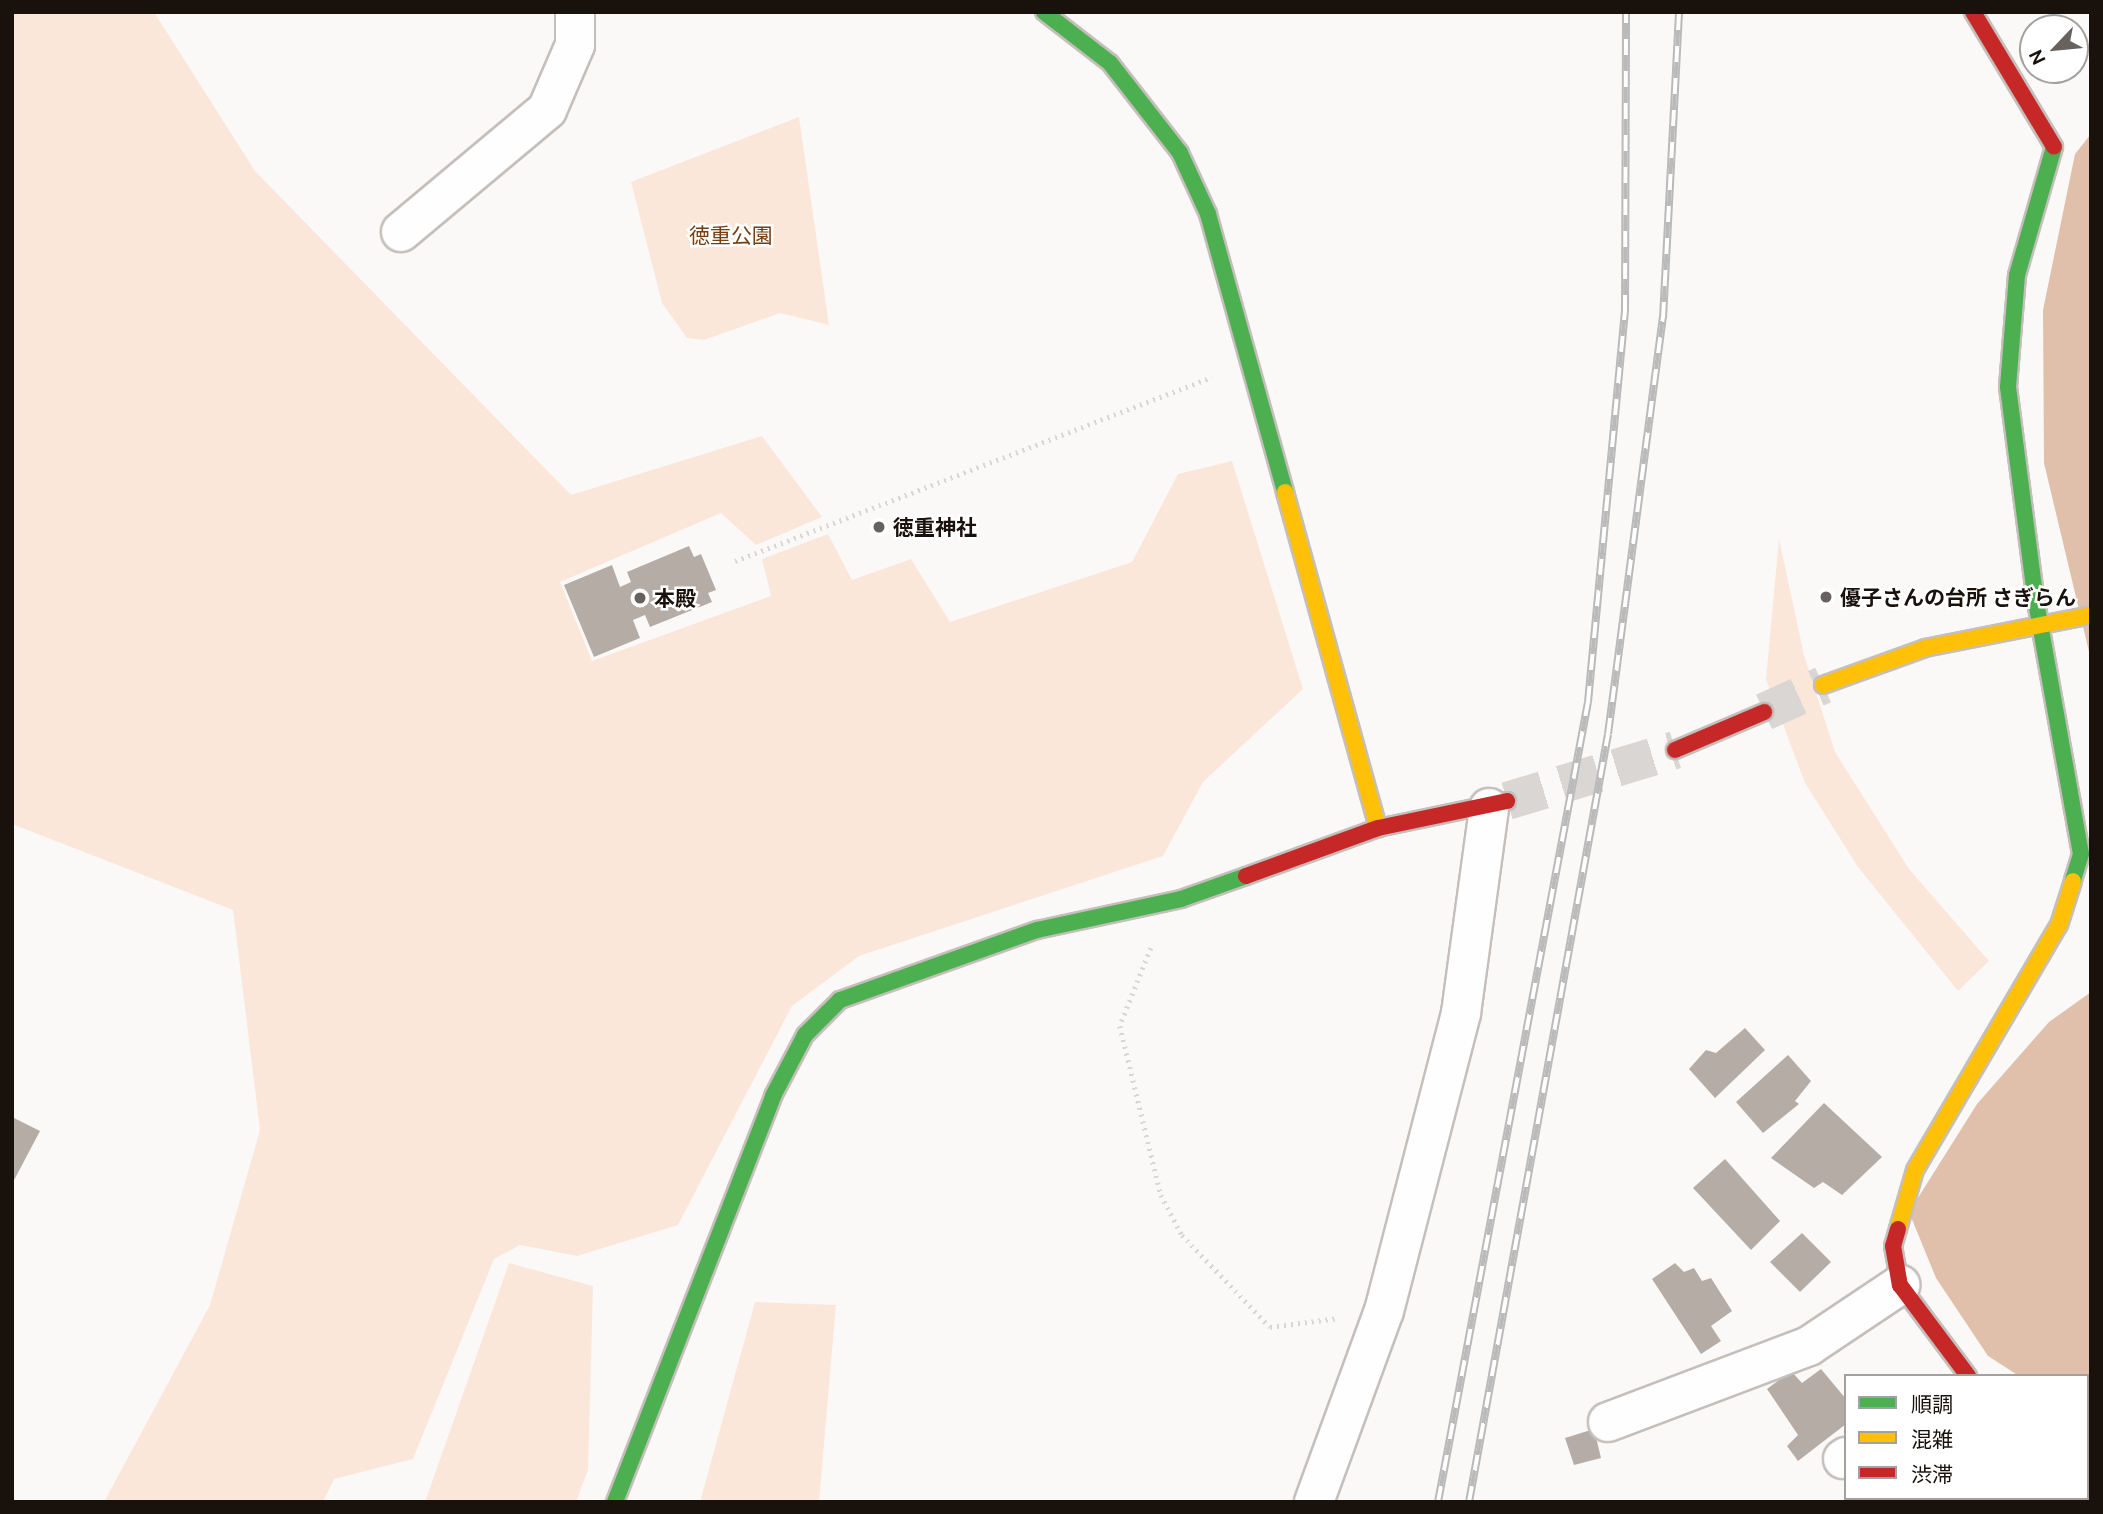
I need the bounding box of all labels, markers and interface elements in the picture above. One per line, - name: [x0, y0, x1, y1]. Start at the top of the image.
- north arrow: [2019, 14, 2089, 84]
- text: N: [2024, 46, 2050, 69]
- park label: 徳重公園: [689, 222, 773, 248]
- place label: 徳重神社: [893, 514, 977, 540]
- marker: 徳重神社: [871, 519, 887, 535]
- place label: 優子さんの台所 さぎらん: [1840, 584, 2076, 610]
- place label: 本殿: [654, 585, 696, 611]
- marker: 優子さんの台所 さぎらん: [1818, 589, 1834, 605]
- marker: 本殿: [632, 590, 648, 606]
- legend: [1844, 1374, 2089, 1500]
- text: 順調: [1911, 1392, 1953, 1416]
- text: 混雑: [1911, 1427, 1953, 1451]
- text: 渋滞: [1911, 1462, 1953, 1486]

